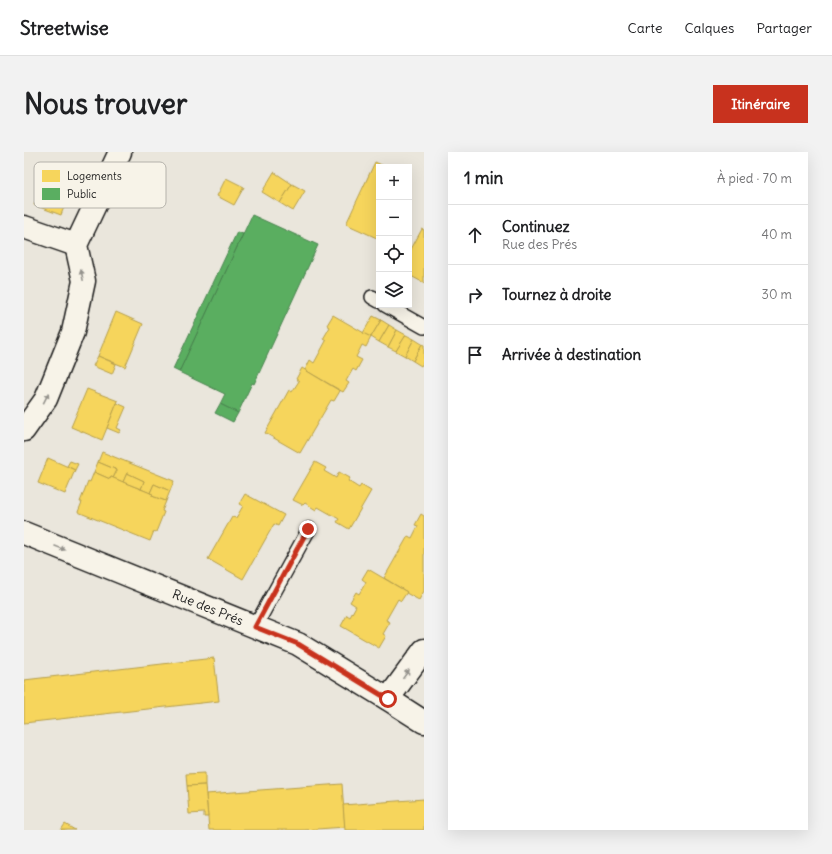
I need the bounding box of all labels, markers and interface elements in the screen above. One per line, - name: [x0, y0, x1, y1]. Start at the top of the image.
- text: Streetwise: [20, 16, 109, 40]
- text: Carte: [628, 19, 662, 37]
- text: Calques: [684, 19, 734, 37]
- text: Partager: [756, 19, 812, 37]
- button: Itinéraire: [713, 85, 808, 123]
- text: Nous trouver: [24, 86, 187, 122]
- legend: [34, 162, 166, 208]
- map controls: [376, 164, 412, 308]
- button: +: [376, 164, 412, 200]
- text: 1 min: [464, 167, 503, 189]
- text: Logements: [67, 169, 122, 183]
- text: À pied · 70 m: [717, 170, 792, 187]
- text: Public: [67, 187, 97, 201]
- button: −: [376, 200, 412, 236]
- text: Continuez: [502, 217, 570, 236]
- icon: ahead: [464, 224, 486, 246]
- text: 40 m: [761, 226, 792, 243]
- button: locate: [376, 236, 412, 272]
- text: Rue des Prés: [502, 236, 577, 253]
- one-way arrow: [79, 269, 85, 281]
- button: layers: [376, 272, 412, 308]
- icon: right: [464, 284, 486, 306]
- text: Tournez à droite: [502, 285, 611, 304]
- text: 30 m: [762, 286, 792, 303]
- icon: arrive: [464, 344, 486, 366]
- text: Arrivée à destination: [502, 345, 641, 364]
- one-way arrow: [42, 392, 49, 404]
- route end: [299, 520, 317, 538]
- one-way arrow: [55, 545, 67, 551]
- street label: Rue des Prés: [170, 586, 246, 629]
- one-way arrow: [402, 669, 410, 680]
- route start: [379, 690, 397, 708]

